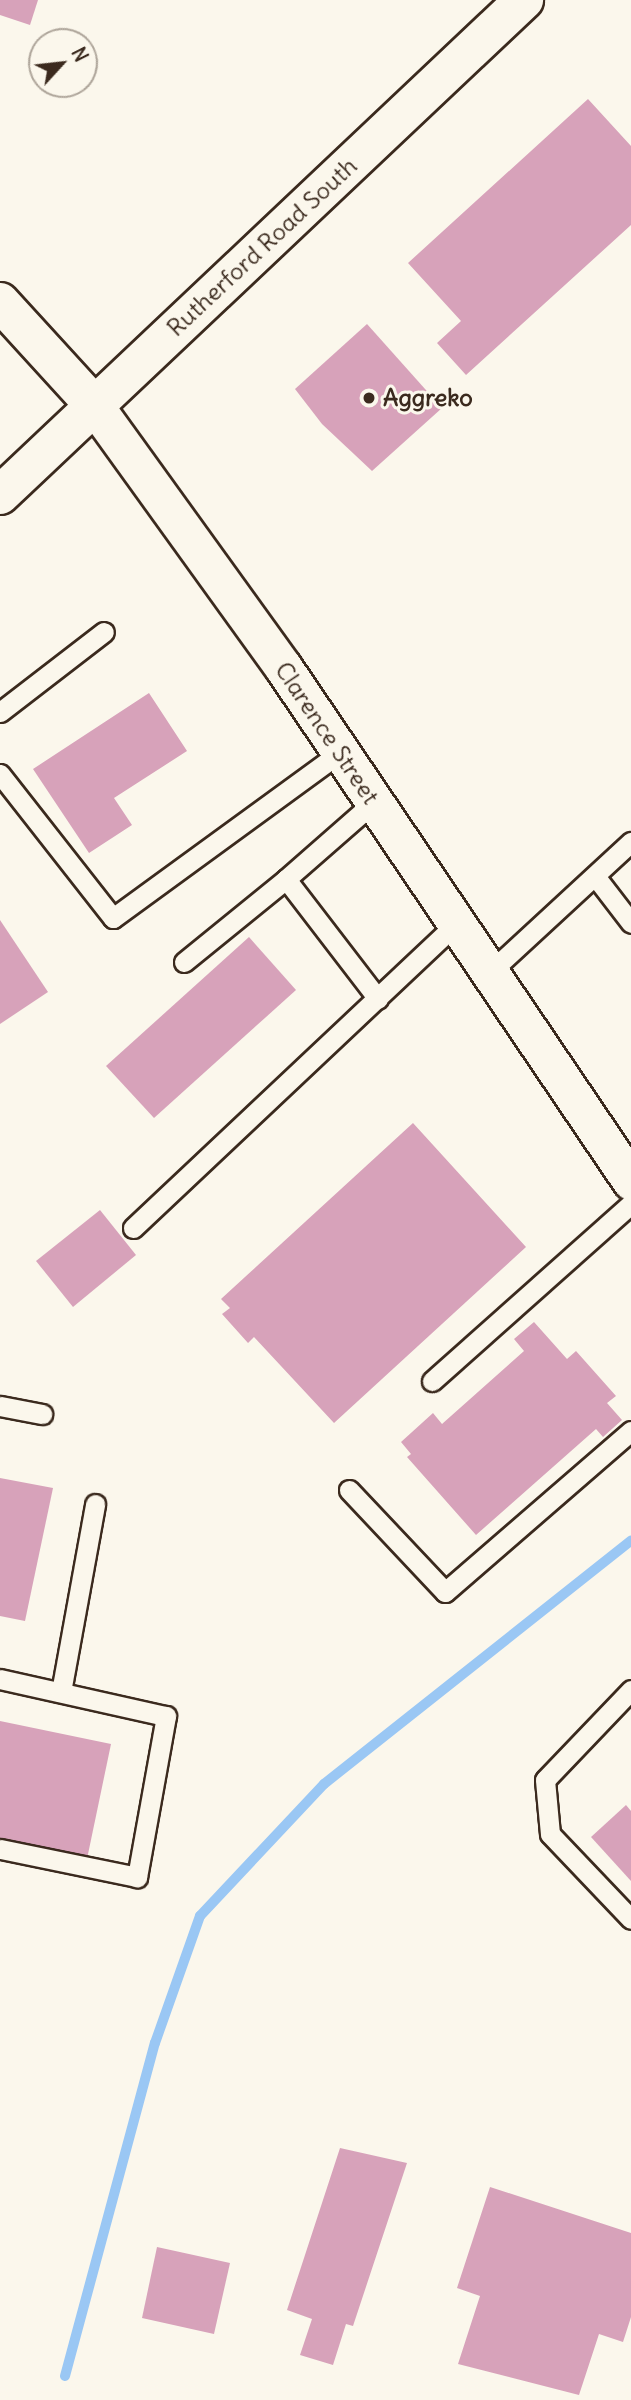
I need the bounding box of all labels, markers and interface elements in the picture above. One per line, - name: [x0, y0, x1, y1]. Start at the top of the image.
- north arrow: [28, 28, 98, 98]
- text: N: [66, 43, 94, 66]
- street label: Rutherford Road South: [161, 152, 363, 342]
- place label: Aggreko: [383, 384, 473, 412]
- marker: Aggreko: [361, 390, 377, 406]
- street label: Clarence Street: [269, 656, 385, 810]

